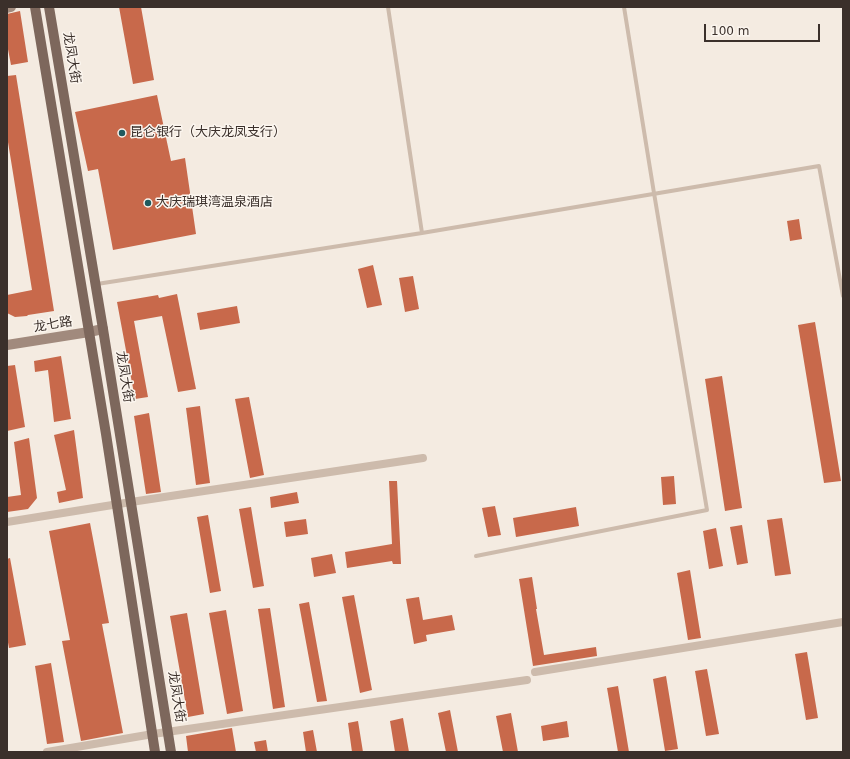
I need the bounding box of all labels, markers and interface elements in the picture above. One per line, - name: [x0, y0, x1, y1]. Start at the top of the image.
- scale bar: [706, 16, 822, 42]
- text: 100 m: [711, 24, 749, 38]
- street label: 龙凤大街: [59, 31, 83, 85]
- place label: 昆仑银行（大庆龙凤支行）: [130, 125, 286, 141]
- marker: 昆仑银行（大庆龙凤支行）: [117, 128, 127, 138]
- place label: 大庆瑞琪湾温泉酒店: [156, 195, 273, 211]
- marker: 大庆瑞琪湾温泉酒店: [143, 198, 153, 208]
- street label: 龙七路: [33, 314, 73, 336]
- street label: 龙凤大街: [112, 350, 136, 404]
- street label: 龙凤大街: [164, 670, 188, 724]

